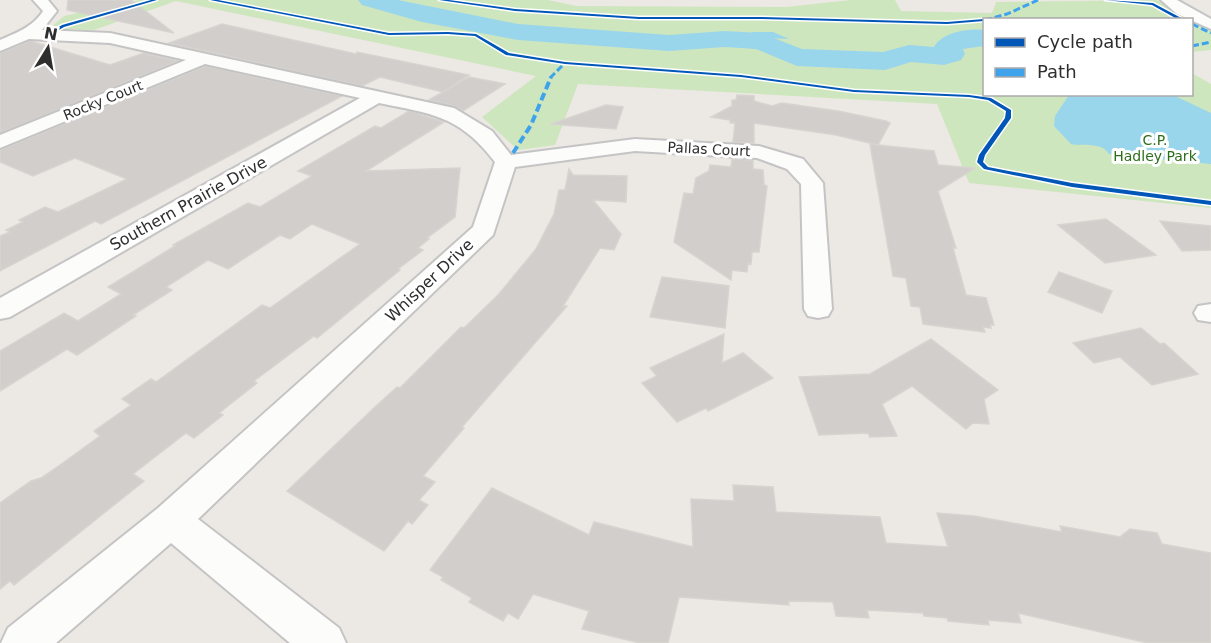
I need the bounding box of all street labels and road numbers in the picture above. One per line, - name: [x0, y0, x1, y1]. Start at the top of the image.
- street label: Rocky Court: [61, 77, 145, 123]
- street label: Pallas Court: [667, 139, 751, 159]
- street label: Southern Prairie Drive: [106, 152, 270, 255]
- street label: Whisper Drive: [382, 235, 477, 326]

